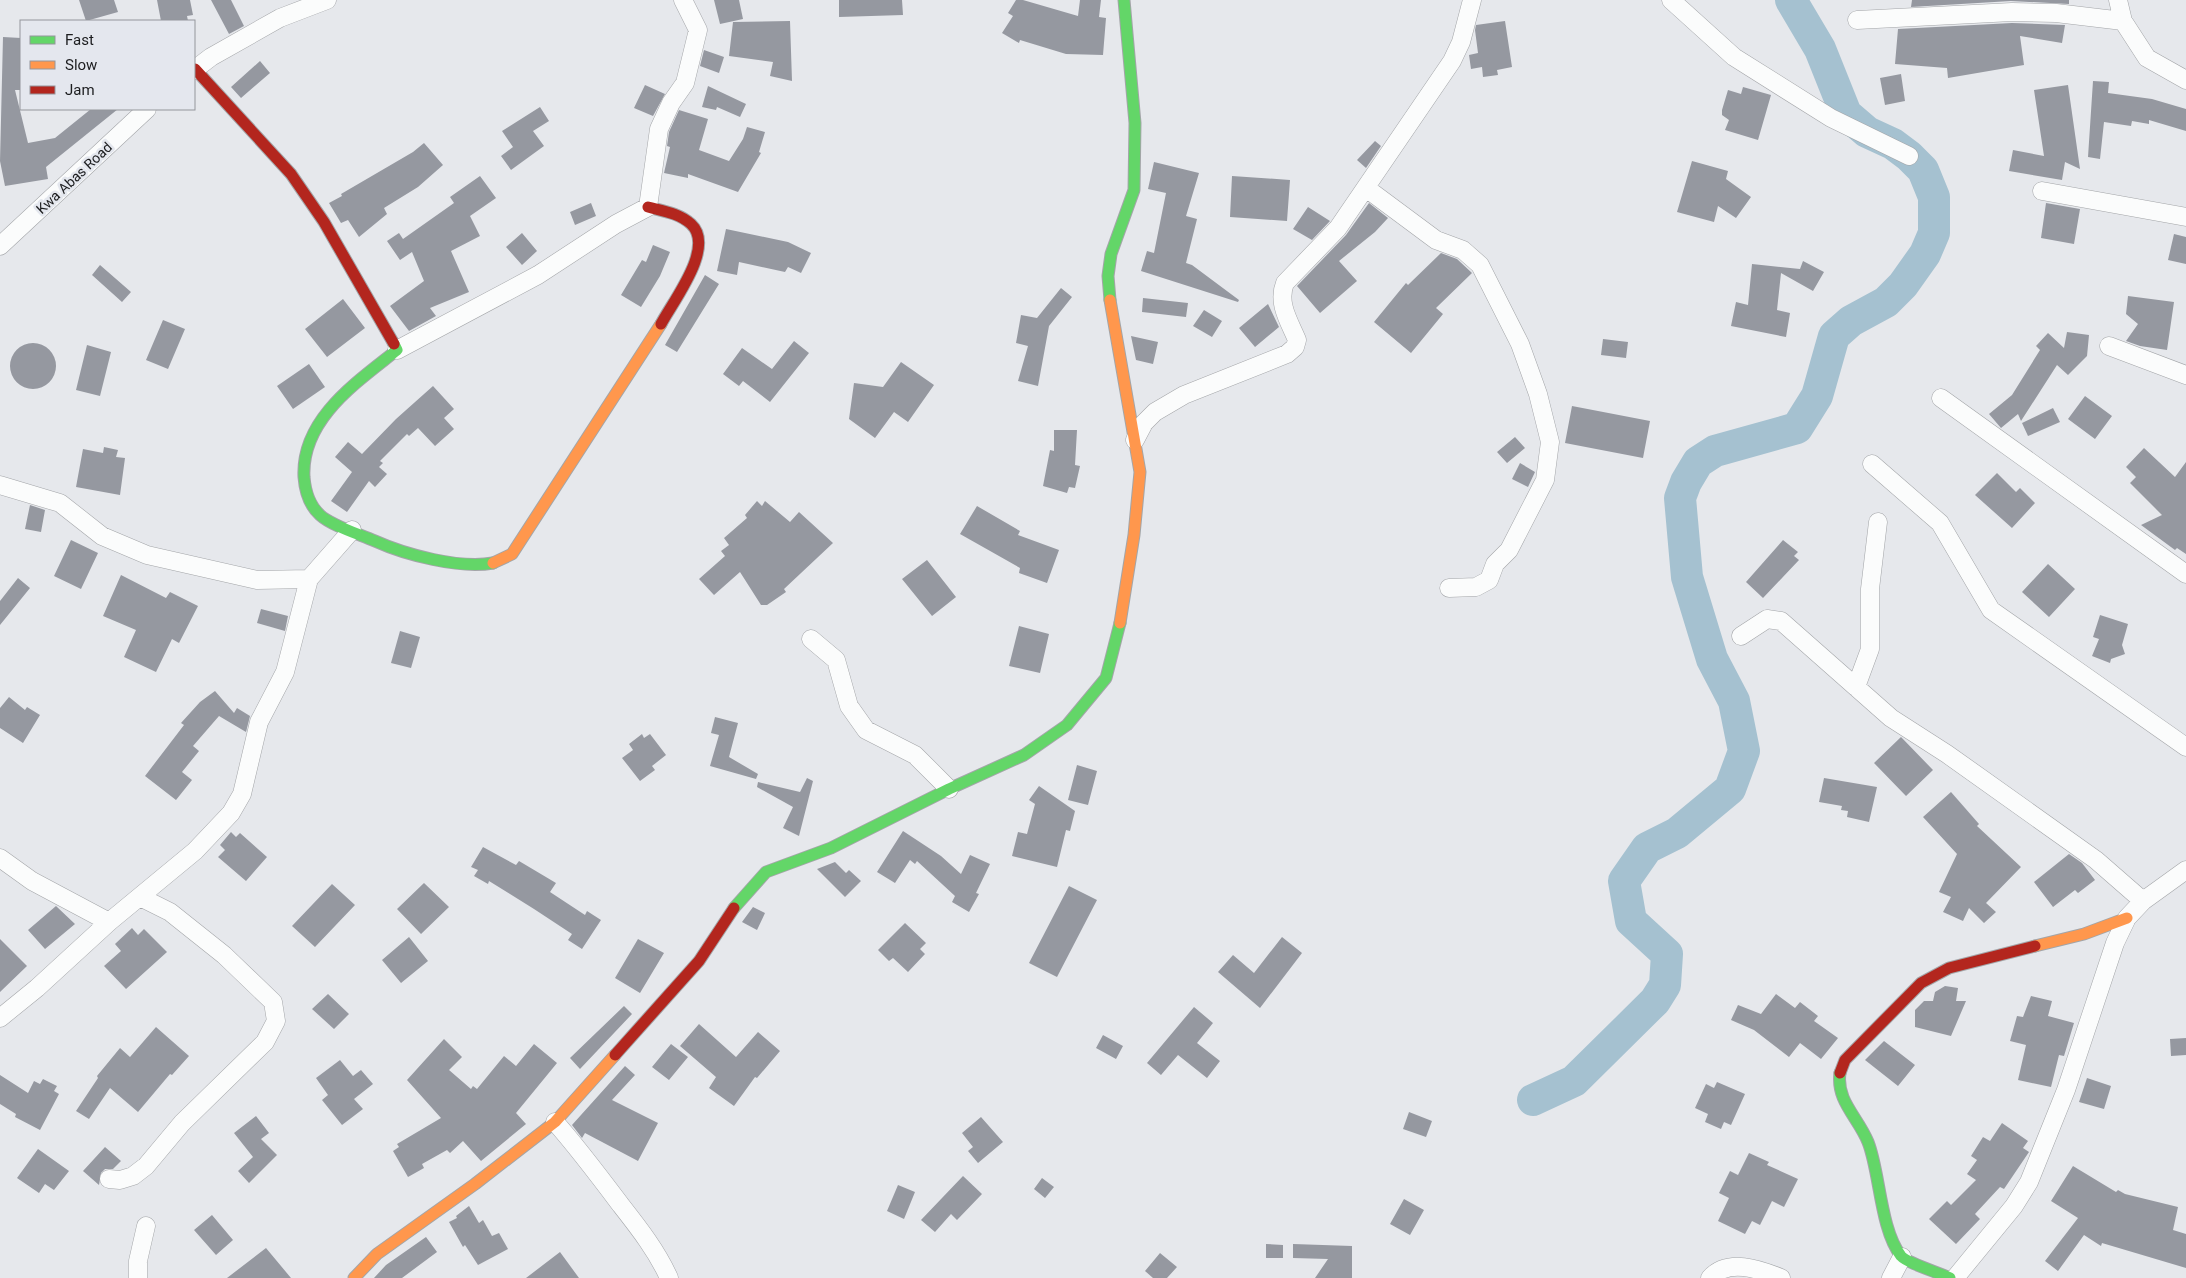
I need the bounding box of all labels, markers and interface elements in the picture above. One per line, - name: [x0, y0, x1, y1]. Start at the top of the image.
- legend: [20, 20, 195, 110]
- text: Fast: [65, 31, 94, 49]
- text: Slow: [65, 56, 97, 74]
- text: Jam: [65, 81, 95, 99]
- street label: Kwa Abas Road: [33, 139, 115, 217]

